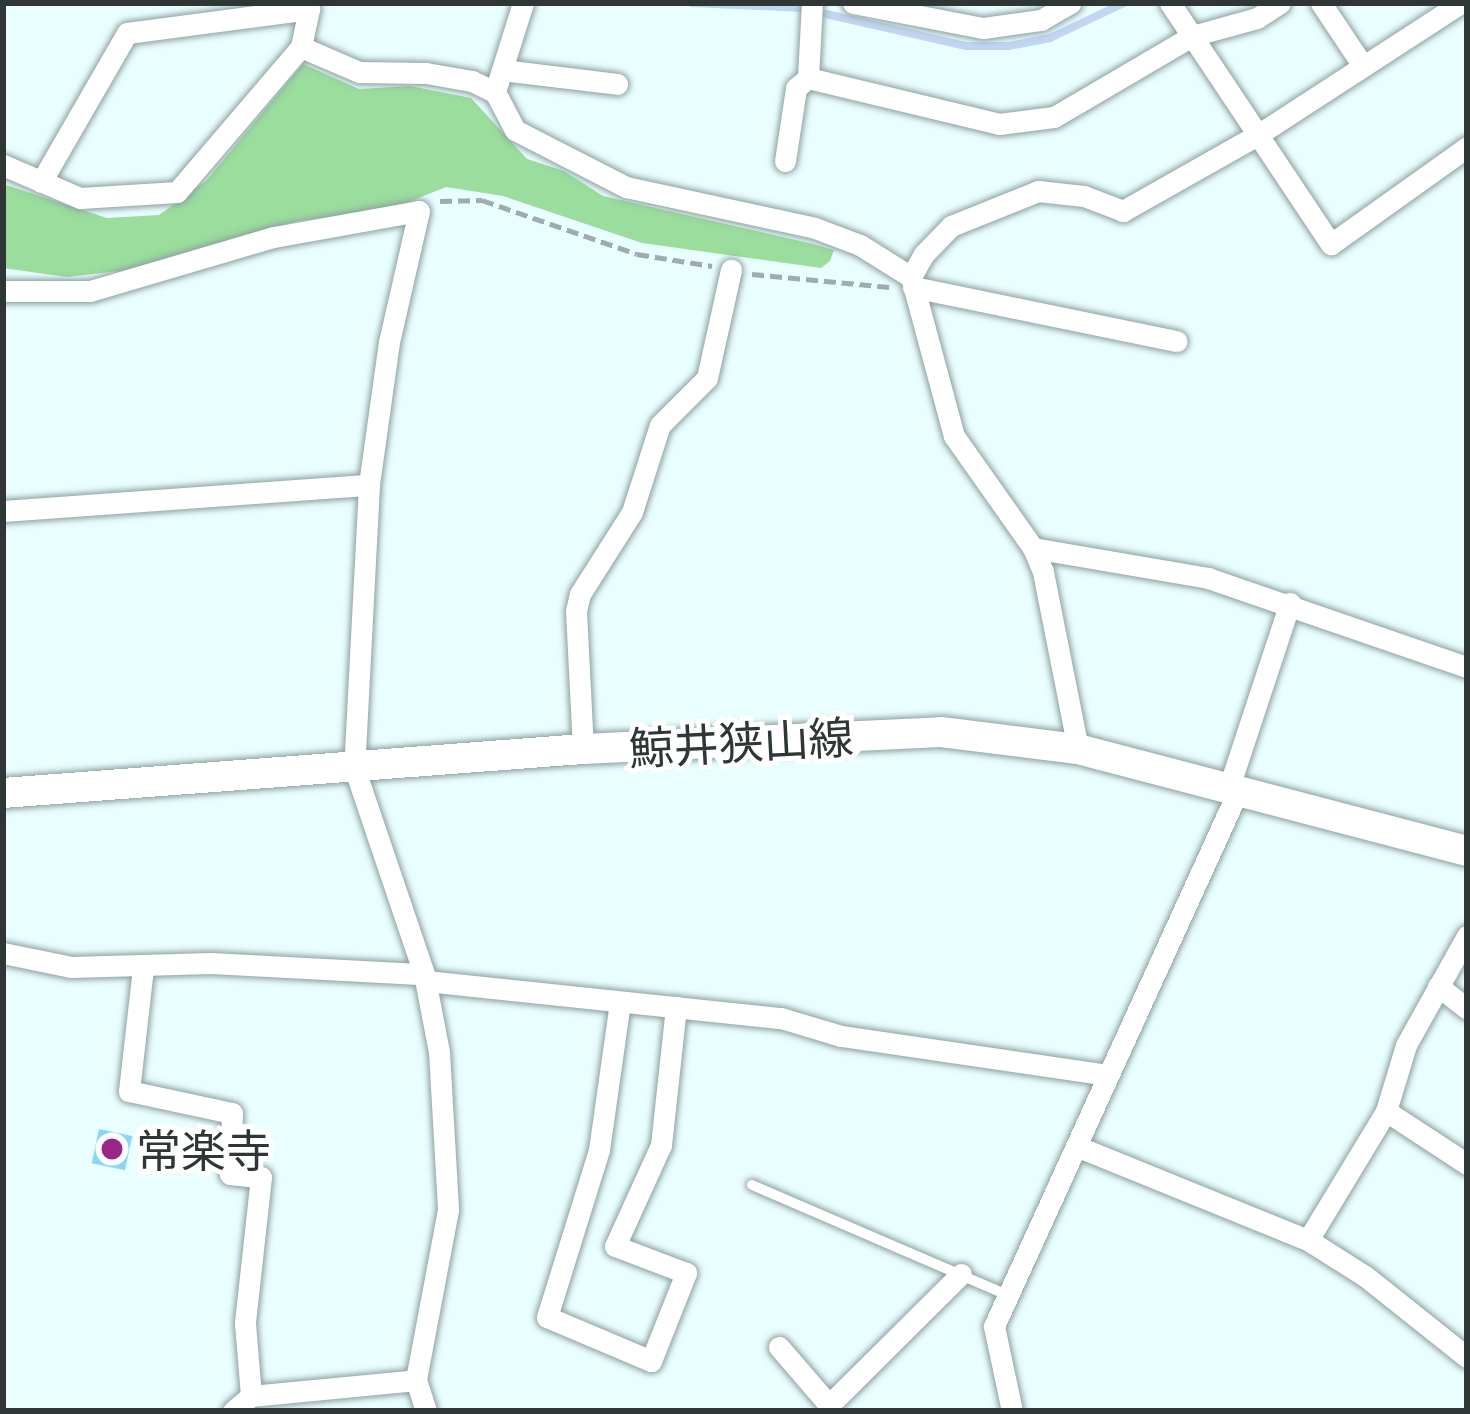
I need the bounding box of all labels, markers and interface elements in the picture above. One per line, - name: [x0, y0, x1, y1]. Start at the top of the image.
- street label: 鯨井狭山線: [627, 708, 855, 774]
- place label: 常楽寺: [136, 1122, 271, 1176]
- marker: 常楽寺: [99, 1136, 125, 1162]

